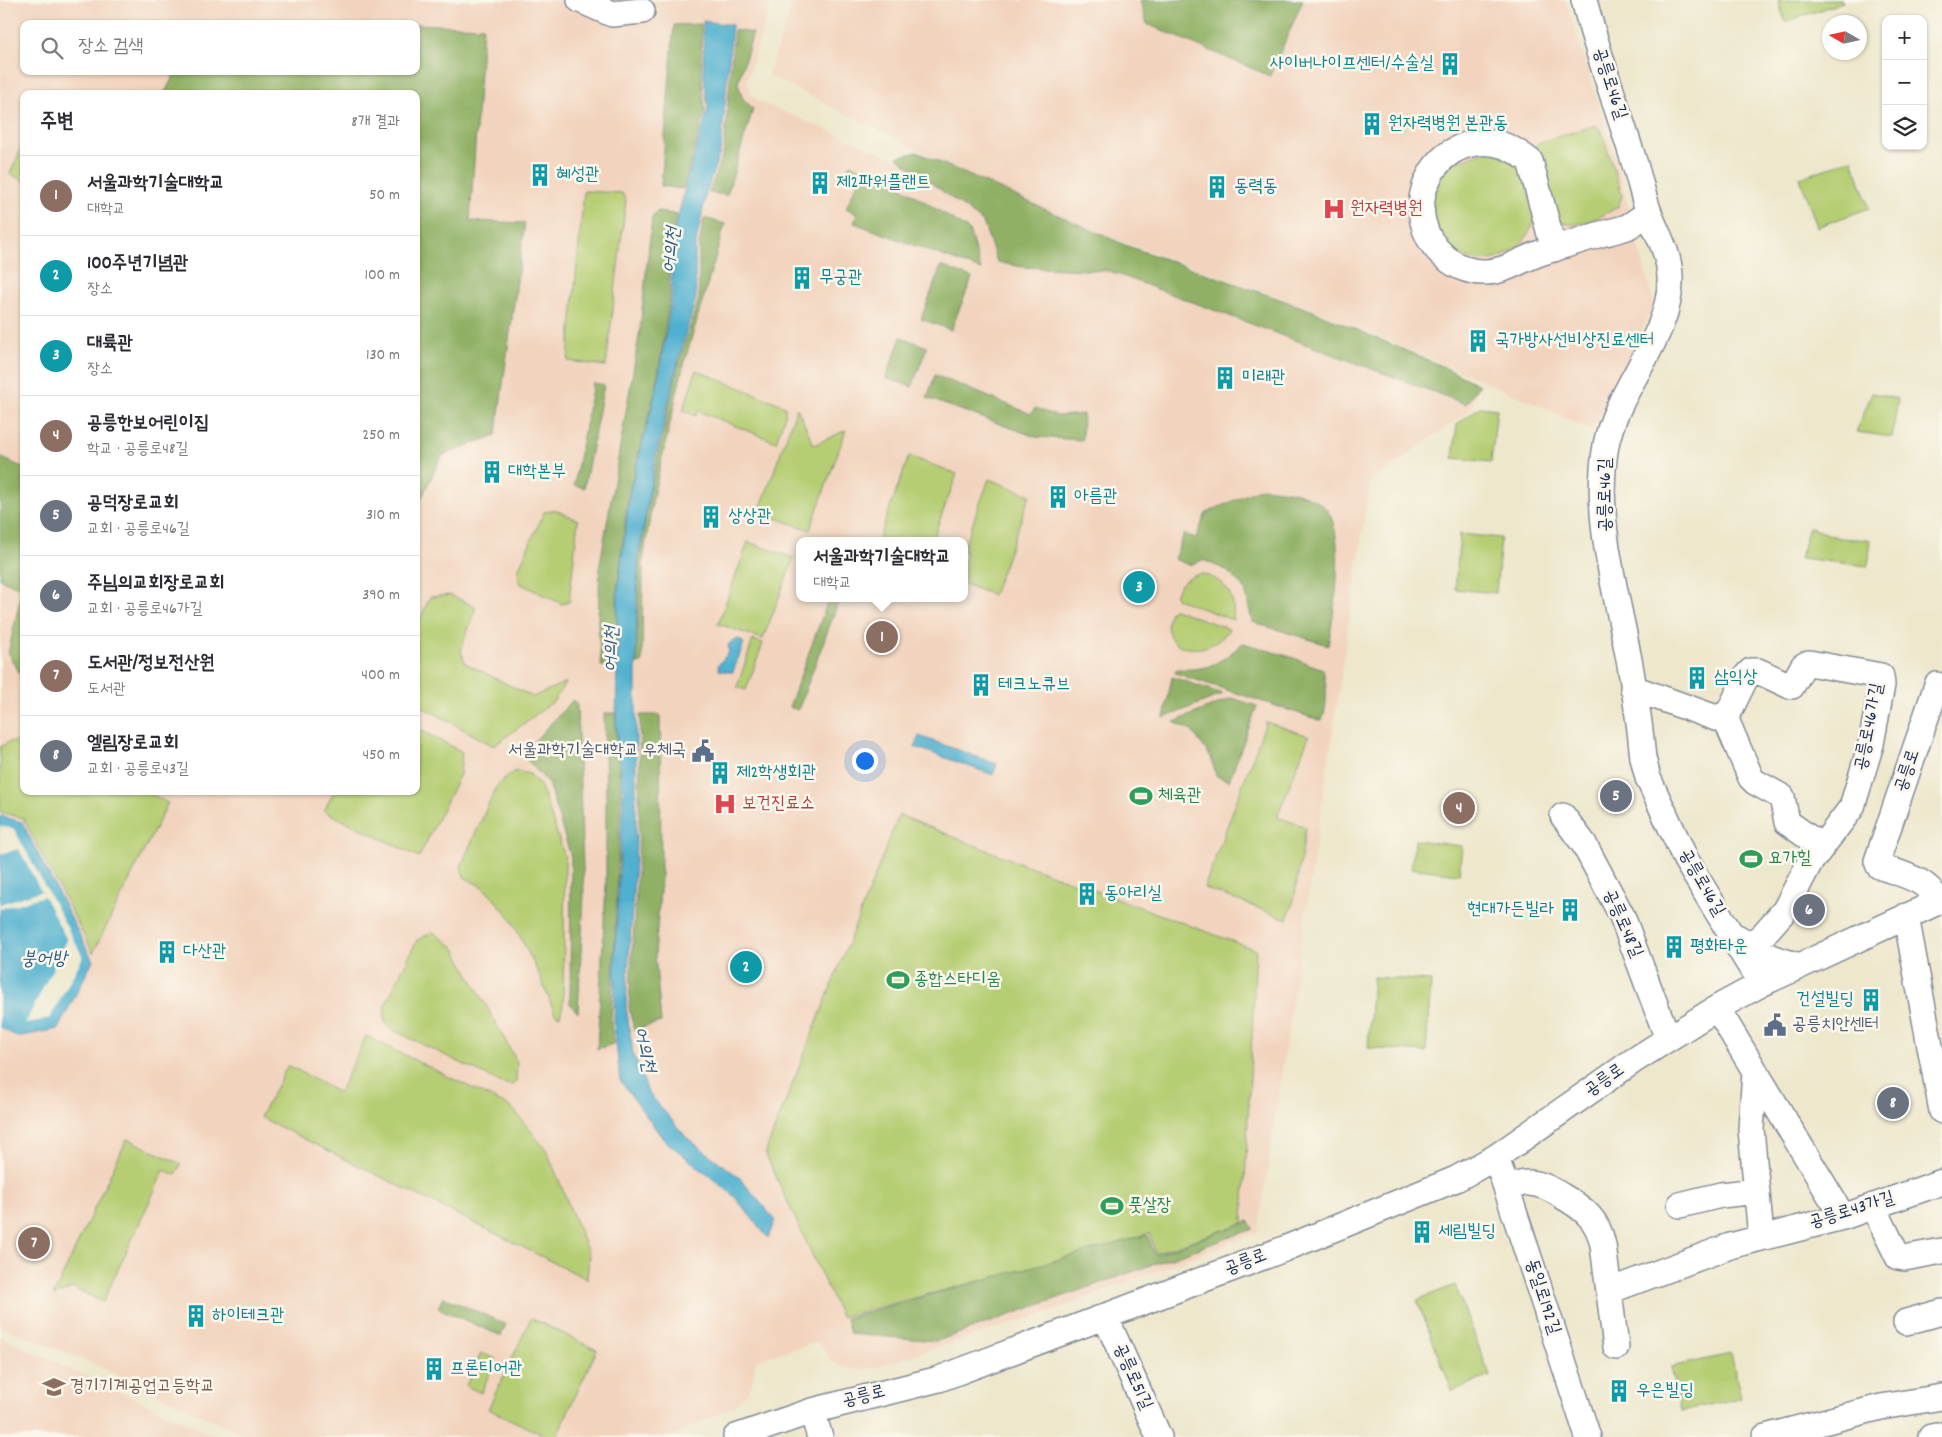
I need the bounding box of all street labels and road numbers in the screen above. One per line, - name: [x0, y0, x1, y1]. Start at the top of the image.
- street label: 공릉로46길: [1586, 45, 1633, 124]
- street label: 공릉로46길: [1594, 457, 1619, 532]
- street label: 공릉로46가길: [1849, 681, 1891, 773]
- street label: 공릉로: [1889, 746, 1927, 796]
- street label: 공릉로46길: [1672, 845, 1731, 922]
- street label: 공릉로48길: [1596, 886, 1648, 963]
- street label: 공릉로: [1580, 1058, 1630, 1104]
- street label: 공릉로43가길: [1806, 1186, 1898, 1236]
- street label: 공릉로: [1221, 1244, 1271, 1282]
- street label: 동일로192길: [1518, 1256, 1566, 1338]
- street label: 공릉로51길: [1106, 1340, 1158, 1415]
- street label: 공릉로: [840, 1380, 888, 1414]

